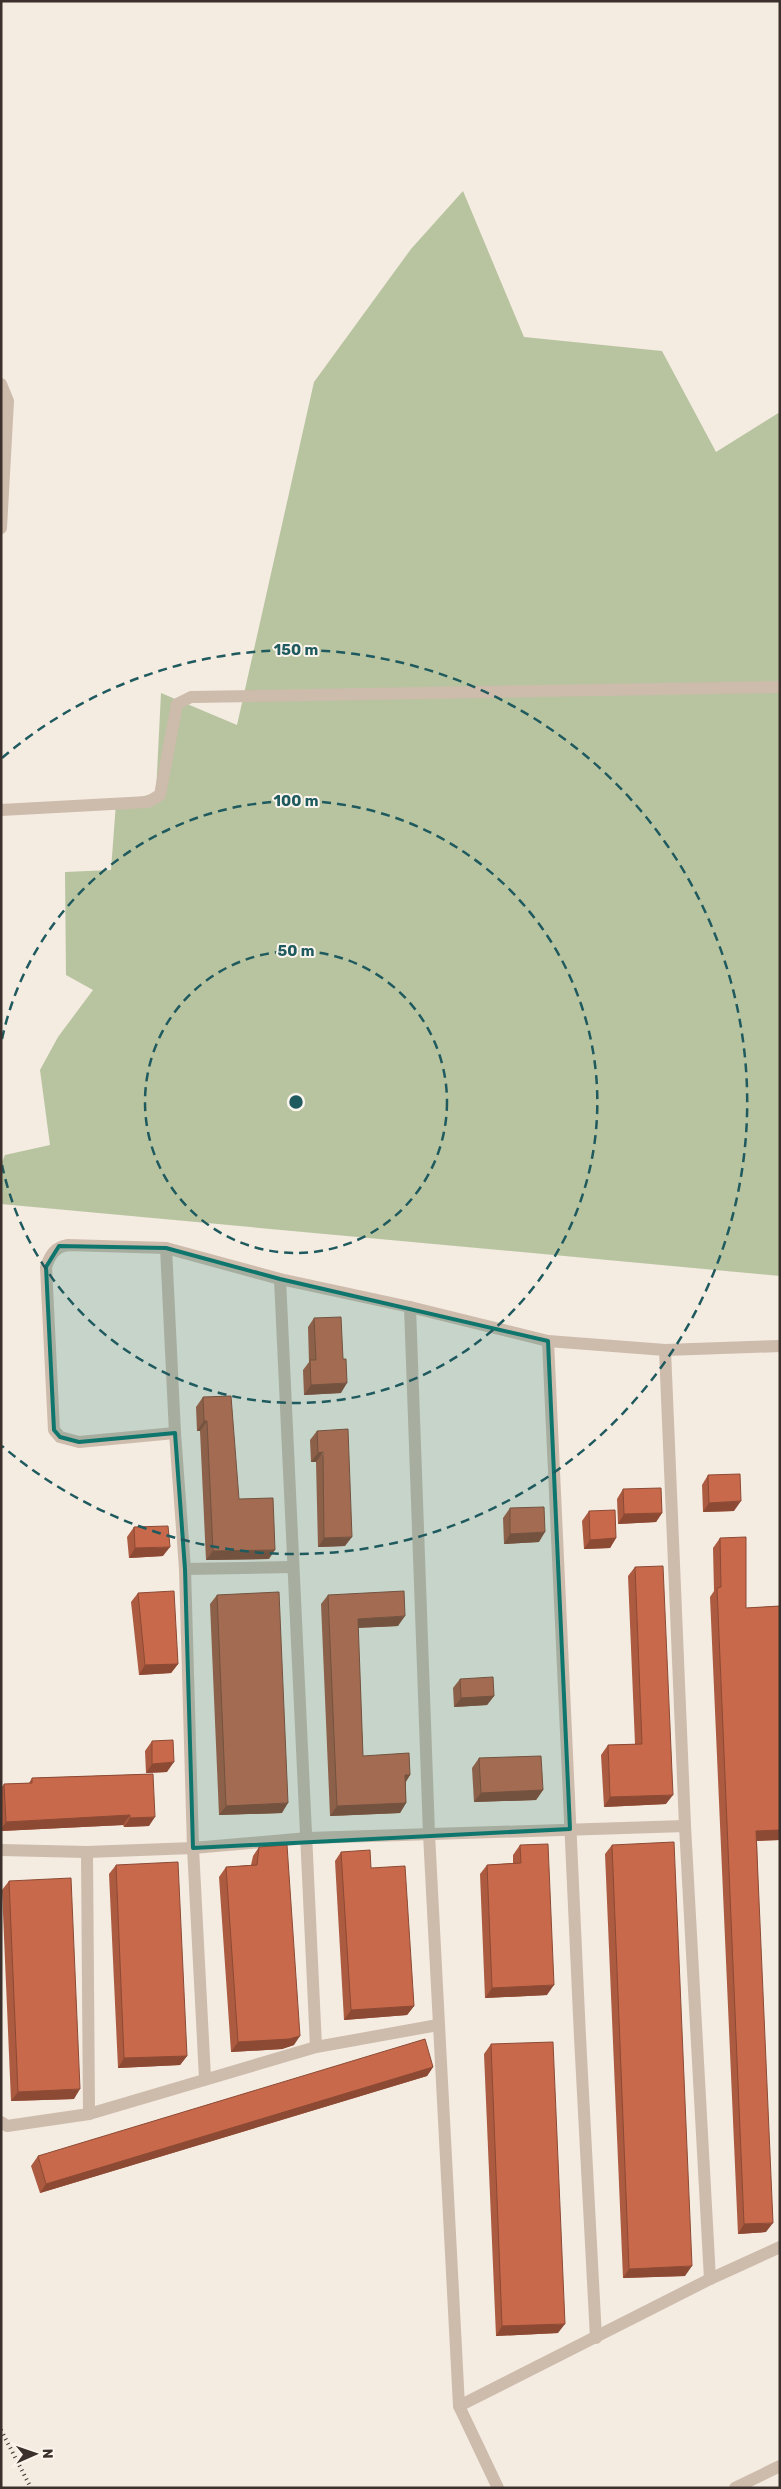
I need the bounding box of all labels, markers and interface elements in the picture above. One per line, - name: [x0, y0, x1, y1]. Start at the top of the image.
- text: 150 m: [274, 641, 318, 659]
- text: 100 m: [274, 792, 318, 810]
- text: 50 m: [278, 942, 314, 960]
- centre of rings: [287, 1093, 305, 1111]
- north arrow: [10, 2429, 60, 2479]
- text: N: [39, 2448, 56, 2459]

